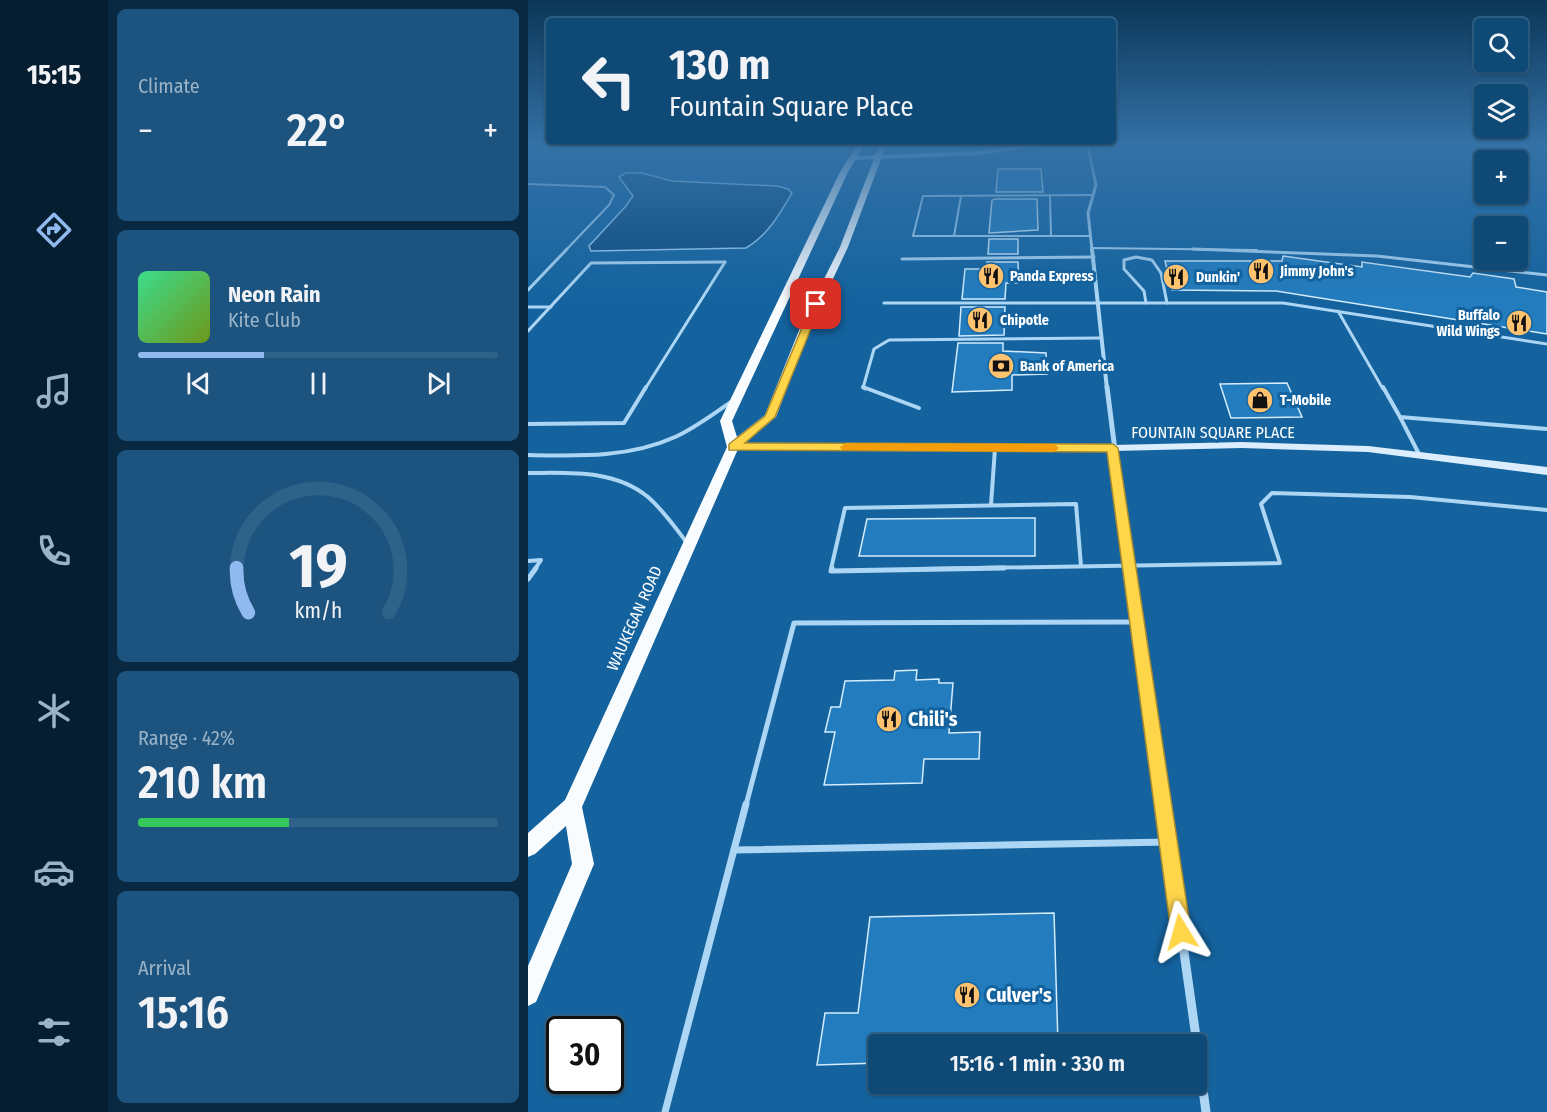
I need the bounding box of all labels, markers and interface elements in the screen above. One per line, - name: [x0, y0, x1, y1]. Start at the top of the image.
- map controls: [1474, 18, 1528, 270]
- button: search: [1474, 18, 1528, 72]
- text: 130 m: [669, 40, 770, 90]
- icon: left: [570, 42, 648, 120]
- text: 15:15: [27, 59, 81, 91]
- text: Climate: [138, 74, 200, 98]
- button: layers: [1474, 84, 1528, 138]
- text: Fountain Square Place: [669, 91, 914, 123]
- text: 22°: [287, 104, 349, 158]
- text: −: [138, 111, 153, 151]
- text: +: [483, 111, 498, 151]
- button: +: [1474, 150, 1528, 204]
- icon: directions: [33, 209, 75, 251]
- button: −: [1474, 216, 1528, 270]
- restaurant icon: Jimmy John's: [1246, 256, 1276, 286]
- restaurant icon: Panda Express: [976, 261, 1006, 291]
- restaurant icon: Dunkin': [1161, 262, 1191, 292]
- place label: Jimmy John's: [1279, 263, 1354, 280]
- place label: Panda Express: [1010, 268, 1094, 285]
- place label: Dunkin': [1196, 269, 1240, 286]
- pin: [790, 278, 841, 329]
- text: Neon Rain: [228, 281, 321, 308]
- icon: arrive: [799, 287, 832, 320]
- restaurant icon: Chipotle: [965, 305, 995, 335]
- place label: Buffalo Wild Wings: [1437, 307, 1501, 340]
- text: Kite Club: [228, 308, 301, 332]
- restaurant icon: Buffalo Wild Wings: [1504, 308, 1534, 338]
- place label: Chipotle: [1000, 312, 1049, 329]
- bank icon: Bank of America: [986, 351, 1016, 381]
- place label: Bank of America: [1020, 358, 1114, 375]
- icon: previous: [182, 367, 215, 400]
- icon: pause: [302, 367, 335, 400]
- icon: next: [422, 367, 455, 400]
- icon: music: [33, 370, 75, 412]
- shop icon: T-Mobile: [1245, 385, 1275, 415]
- place label: T-Mobile: [1280, 392, 1331, 409]
- street label: FOUNTAIN SQUARE PLACE: [1131, 423, 1295, 442]
- text: 19: [289, 529, 347, 604]
- icon: phone: [33, 530, 75, 572]
- street label: WAUKEGAN ROAD: [603, 563, 666, 674]
- text: km/h: [294, 598, 342, 624]
- icon: climate: [33, 690, 75, 732]
- restaurant icon: Chili's: [874, 704, 904, 734]
- place label: Chili's: [908, 707, 958, 731]
- text: Range · 42%: [138, 726, 235, 750]
- text: 210 km: [138, 756, 267, 810]
- icon: car: [33, 851, 75, 893]
- position arrow: [1149, 900, 1213, 964]
- text: Arrival: [138, 956, 191, 980]
- restaurant icon: Culver's: [952, 980, 982, 1010]
- place label: Culver's: [986, 983, 1052, 1007]
- text: 15:16: [138, 986, 229, 1040]
- icon: filters: [33, 1011, 75, 1053]
- speed limit sign: 30: [546, 1016, 624, 1094]
- text: 15:16 · 1 min · 330 m: [950, 1050, 1125, 1077]

